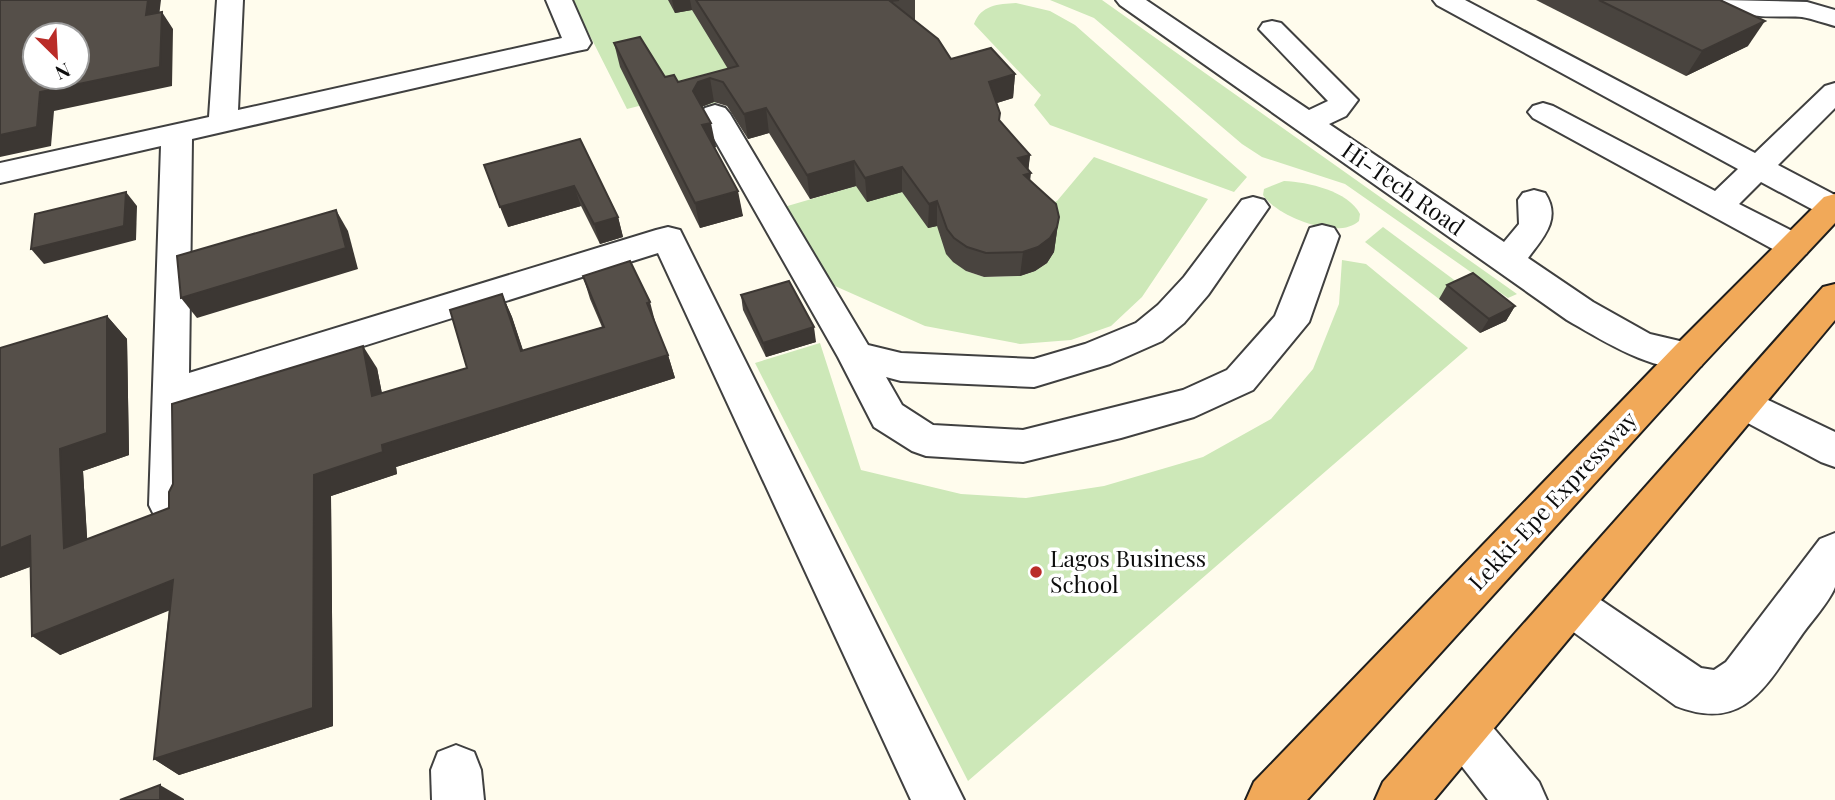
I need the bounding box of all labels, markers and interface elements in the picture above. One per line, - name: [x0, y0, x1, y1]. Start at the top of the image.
- north arrow: [21, 21, 91, 91]
- text: N: [52, 58, 75, 87]
- street label: Hi-Tech Road: [1336, 134, 1471, 241]
- street label: Lekki-Epe Expressway: [1461, 403, 1643, 596]
- place label: Lagos Business School: [1050, 542, 1206, 599]
- marker: Lagos Business School: [1028, 564, 1044, 580]

